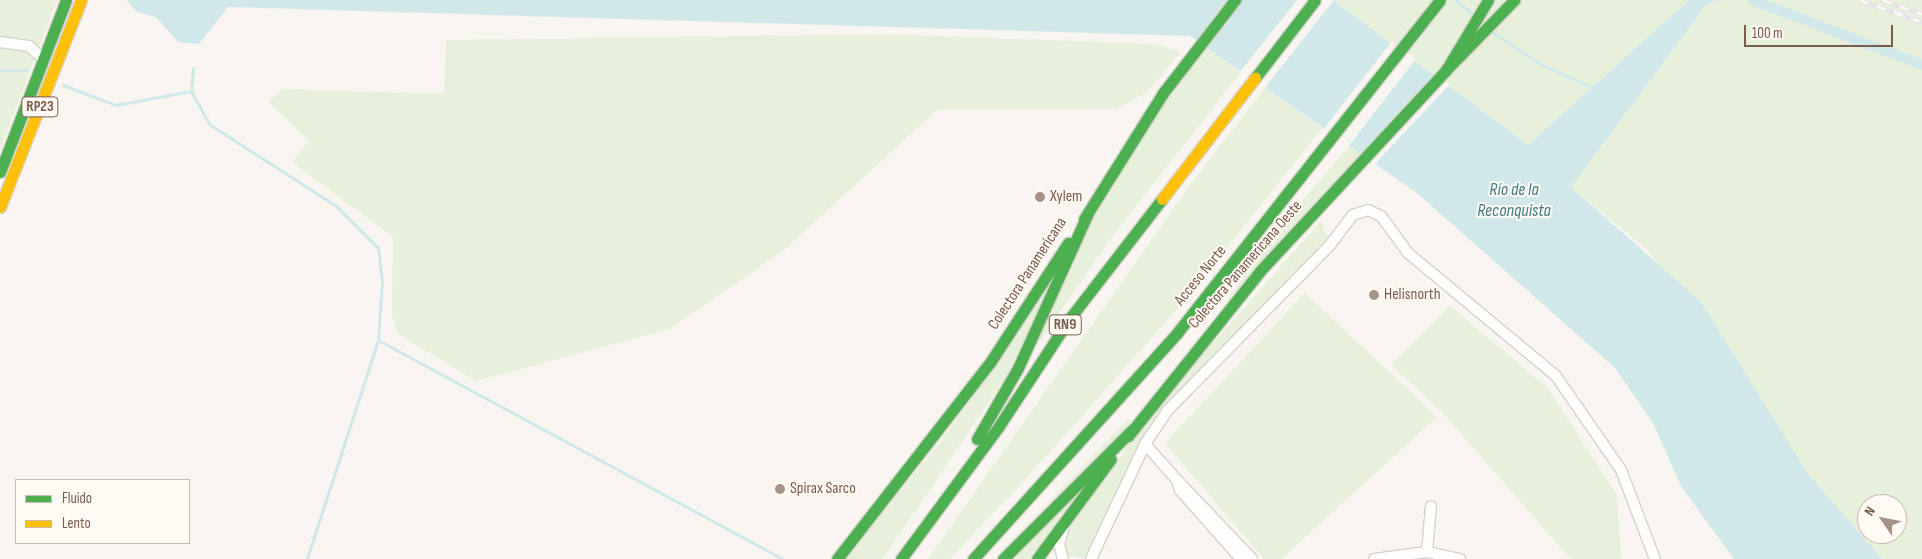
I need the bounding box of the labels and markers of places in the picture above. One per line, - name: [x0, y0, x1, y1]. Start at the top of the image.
- place label: Xylem: [1050, 187, 1082, 207]
- marker: Xylem: [1034, 191, 1046, 203]
- place label: Helisnorth: [1384, 285, 1441, 305]
- marker: Helisnorth: [1368, 289, 1380, 301]
- place label: Spirax Sarco: [790, 479, 856, 499]
- marker: Spirax Sarco: [774, 483, 786, 495]

